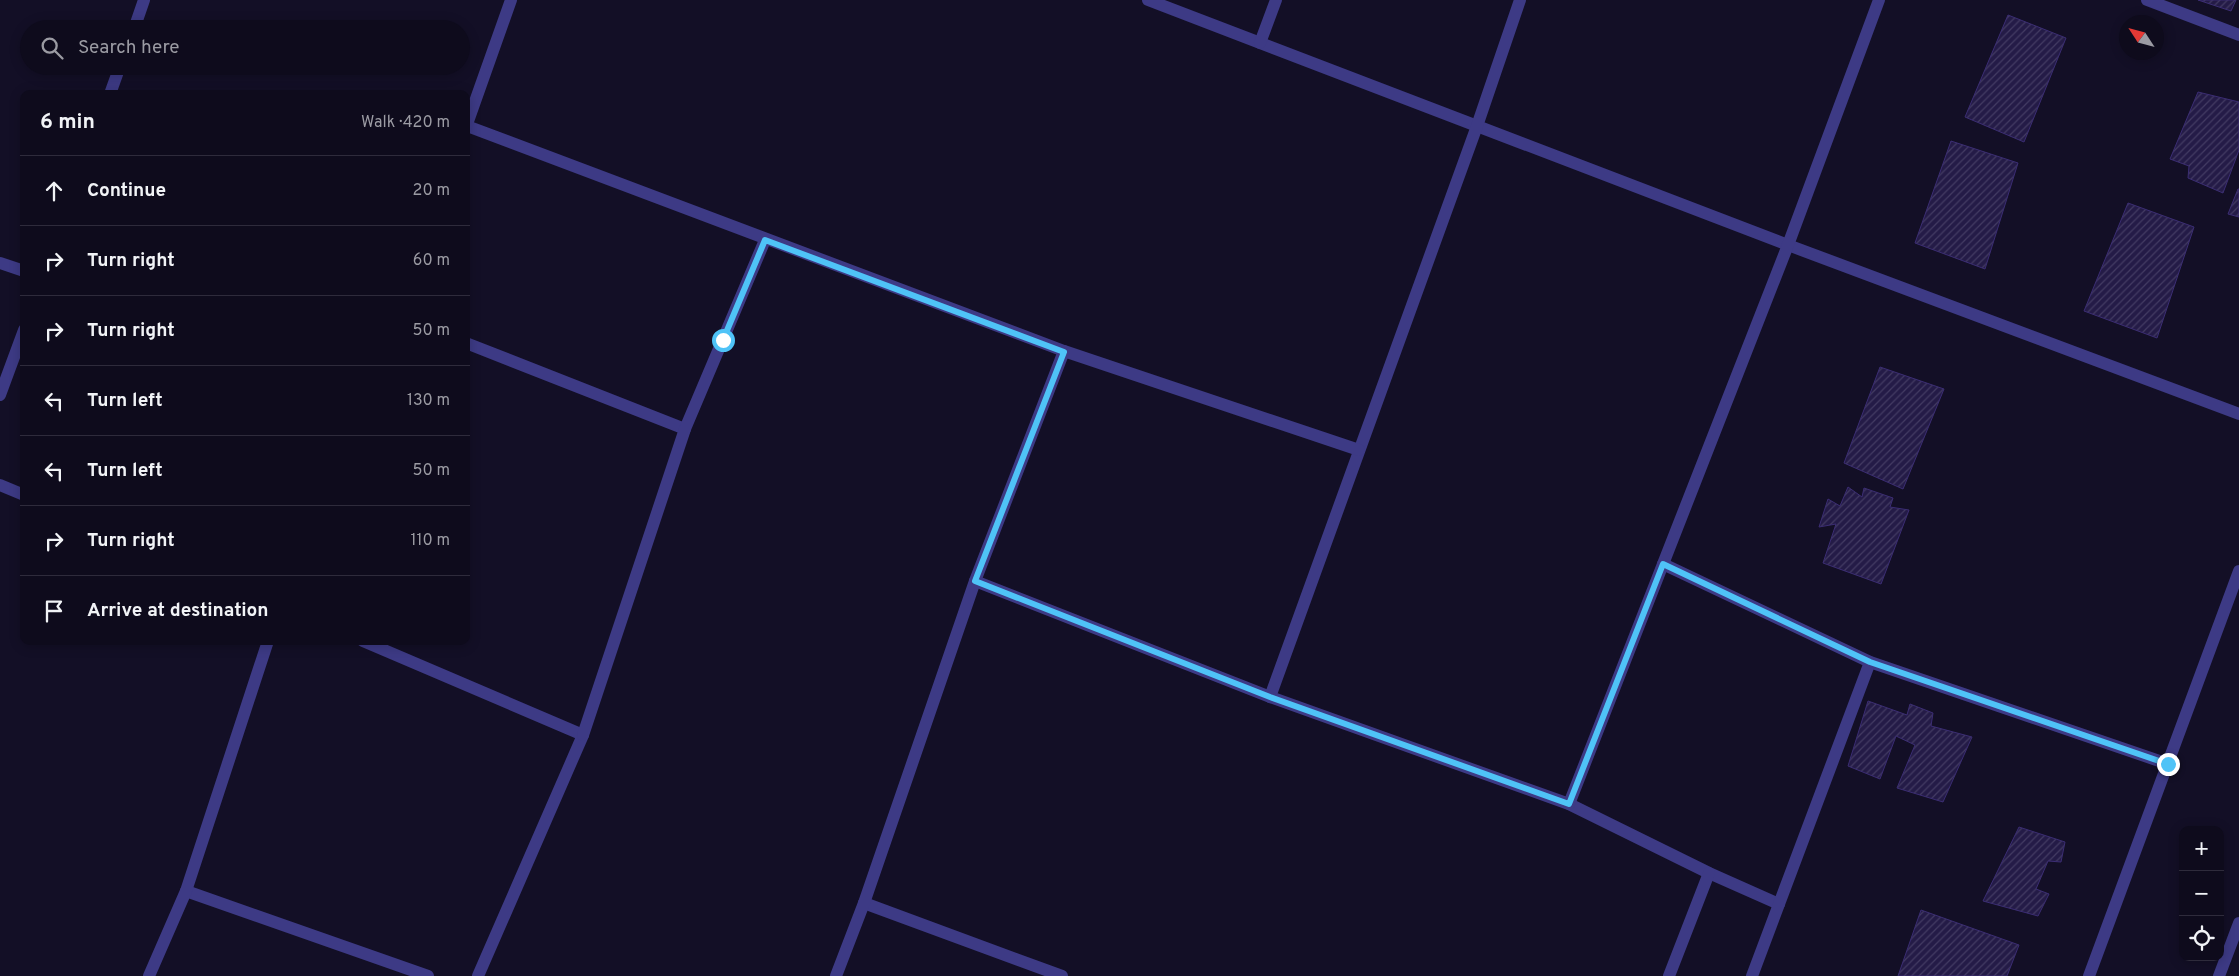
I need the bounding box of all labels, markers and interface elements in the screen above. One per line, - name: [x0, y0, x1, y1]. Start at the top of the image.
- north arrow: [2119, 15, 2164, 60]
- search box: [20, 20, 470, 75]
- icon: search: [38, 34, 66, 62]
- text: Search here: [78, 36, 180, 60]
- text: 6 min: [40, 109, 95, 136]
- text: Walk · 420 m: [361, 113, 450, 133]
- icon: ahead: [40, 177, 68, 205]
- text: Continue: [87, 179, 166, 203]
- text: 20 m: [413, 181, 450, 201]
- icon: right: [40, 247, 68, 275]
- text: Turn right: [87, 249, 175, 273]
- text: 60 m: [413, 251, 450, 271]
- icon: right: [40, 317, 68, 345]
- text: Turn right: [87, 319, 175, 343]
- text: 50 m: [413, 321, 450, 341]
- route start: [712, 329, 735, 352]
- icon: left: [40, 387, 68, 415]
- text: Turn left: [87, 389, 163, 413]
- text: 130 m: [407, 391, 450, 411]
- icon: left: [40, 457, 68, 485]
- text: Turn left: [87, 459, 163, 483]
- text: 50 m: [413, 461, 450, 481]
- icon: right: [40, 527, 68, 555]
- text: Turn right: [87, 529, 175, 553]
- text: 110 m: [410, 531, 450, 551]
- icon: arrive: [40, 597, 68, 625]
- text: Arrive at destination: [87, 599, 268, 623]
- route end: [2157, 753, 2180, 776]
- map controls: [2179, 826, 2224, 961]
- button: +: [2179, 826, 2224, 871]
- button: −: [2179, 871, 2224, 916]
- button: locate: [2179, 916, 2224, 961]

